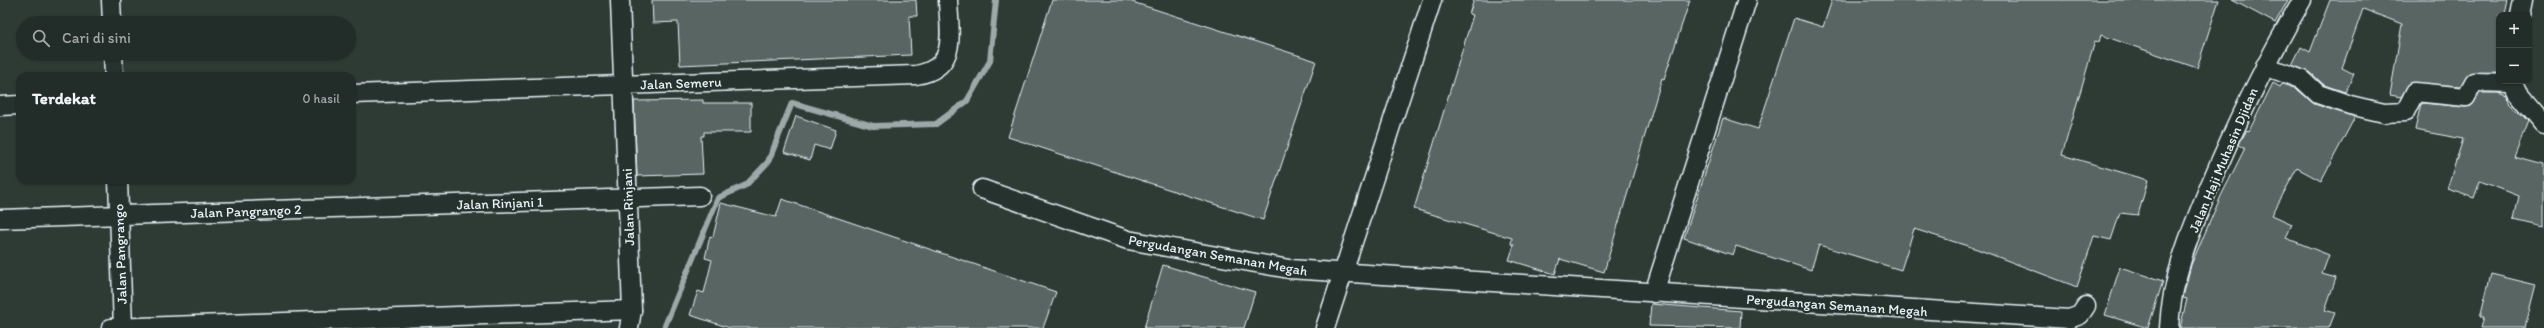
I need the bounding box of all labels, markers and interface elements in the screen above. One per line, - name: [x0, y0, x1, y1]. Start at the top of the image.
- map controls: [2496, 12, 2532, 84]
- button: +: [2496, 12, 2532, 48]
- search box: [16, 16, 356, 60]
- icon: search: [30, 27, 52, 49]
- text: Cari di sini: [62, 29, 131, 47]
- button: −: [2496, 48, 2532, 84]
- street label: Jalan Semeru: [640, 74, 722, 93]
- street label: Jalan Haji Muhasin Djidan: [2185, 85, 2262, 235]
- text: Terdekat: [32, 88, 96, 108]
- text: 0 hasil: [303, 91, 340, 106]
- street label: Jalan Rinjani: [619, 168, 638, 246]
- street label: Jalan Rinjani 1: [456, 193, 544, 214]
- street label: Jalan Pangrango 2: [190, 201, 302, 222]
- street label: Jalan Pangrango: [110, 203, 131, 304]
- street label: Pergudangan Semanan Megah: [1127, 231, 1309, 280]
- street label: Pergudangan Semanan Megah: [1746, 291, 1928, 320]

